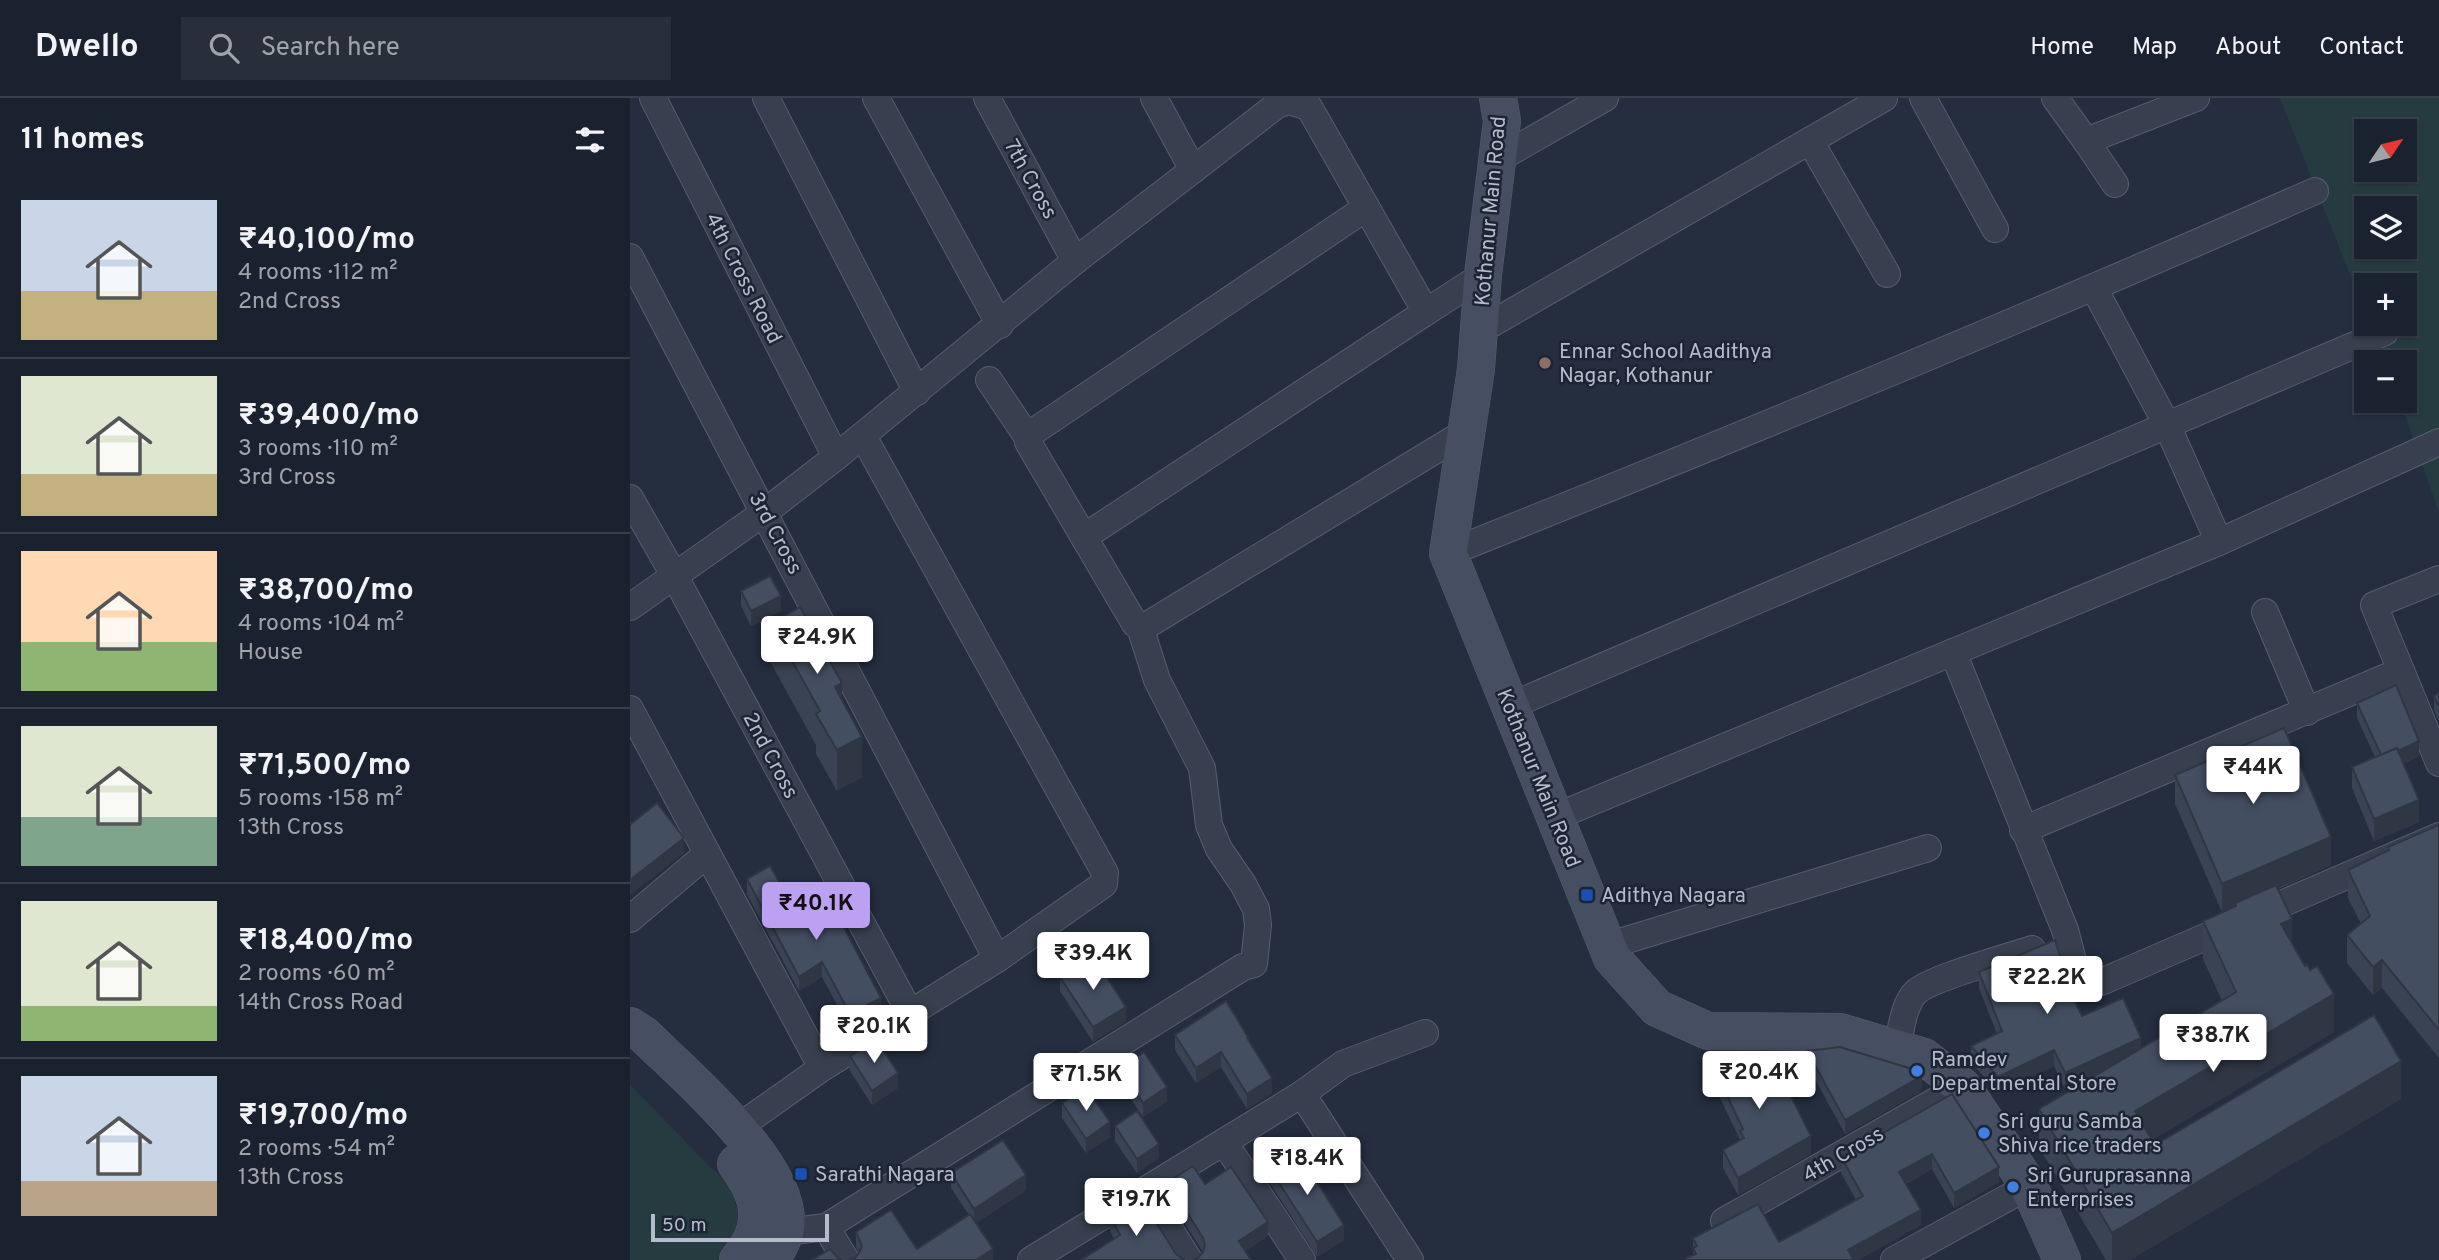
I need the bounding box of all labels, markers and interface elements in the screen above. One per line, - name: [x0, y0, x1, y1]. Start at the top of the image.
- search box: [181, 17, 671, 80]
- text: Dwello: [35, 27, 139, 69]
- icon: search: [205, 29, 243, 67]
- text: Search here: [261, 32, 400, 65]
- text: Home: [2030, 33, 2094, 63]
- text: Map: [2132, 33, 2177, 63]
- text: About: [2215, 33, 2281, 63]
- text: Contact: [2319, 33, 2404, 63]
- street label: Kothanur Main Road: [1470, 115, 1513, 307]
- north arrow: [2354, 119, 2417, 182]
- map controls: [2354, 119, 2417, 413]
- icon: filters: [571, 121, 609, 159]
- text: 11 homes: [21, 122, 145, 159]
- street label: 7th Cross: [997, 135, 1063, 224]
- button: layers: [2354, 196, 2417, 259]
- street label: 4th Cross Road: [698, 209, 787, 349]
- text: ₹40,100/mo: [238, 222, 415, 259]
- icon: home: [77, 228, 161, 312]
- text: 4 rooms · 112 m²: [238, 259, 398, 288]
- button: +: [2354, 273, 2417, 336]
- text: 2nd Cross: [238, 288, 341, 317]
- place label: Ennar School Aadithya Nagar, Kothanur: [1559, 339, 1772, 390]
- button: −: [2354, 350, 2417, 413]
- marker: Ennar School Aadithya Nagar, Kothanur: [1537, 355, 1553, 371]
- text: ₹39,400/mo: [238, 398, 420, 435]
- icon: home: [77, 404, 161, 488]
- text: 3 rooms · 110 m²: [238, 435, 398, 464]
- text: 3rd Cross: [238, 464, 336, 493]
- street label: 3rd Cross: [742, 488, 808, 580]
- text: ₹38,700/mo: [238, 573, 414, 610]
- icon: home: [77, 579, 161, 663]
- text: 4 rooms · 104 m²: [238, 610, 404, 639]
- pin: ₹24.9K: [760, 616, 874, 676]
- text: ₹24.9K: [777, 624, 857, 653]
- text: House: [238, 639, 303, 668]
- street label: Kothanur Main Road: [1489, 685, 1586, 872]
- street label: 2nd Cross: [736, 708, 804, 804]
- pin: ₹44K: [2212, 746, 2294, 806]
- text: ₹71,500/mo: [238, 748, 411, 785]
- icon: home: [77, 754, 161, 838]
- text: ₹44K: [2223, 754, 2283, 783]
- text: 5 rooms · 158 m²: [238, 785, 403, 814]
- text: 13th Cross: [238, 814, 344, 843]
- pin: ₹40.1K: [759, 882, 873, 942]
- place label: Adithya Nagara: [1601, 883, 1746, 910]
- marker: Adithya Nagara: [1579, 887, 1595, 903]
- text: ₹40.1K: [778, 890, 854, 919]
- text: ₹18,400/mo: [238, 923, 413, 960]
- icon: home: [77, 929, 161, 1013]
- pin: ₹39.4K: [1036, 932, 1150, 992]
- text: ₹39.4K: [1053, 940, 1133, 969]
- pin: ₹22.2K: [1990, 956, 2104, 1016]
- text: 2 rooms · 60 m²: [238, 960, 395, 989]
- text: ₹22.2K: [2007, 964, 2087, 993]
- text: 14th Cross Road: [238, 989, 403, 1018]
- pin: ₹20.1K: [817, 1006, 931, 1065]
- text: ₹20.1K: [836, 1013, 912, 1042]
- pin: ₹38.7K: [2156, 1014, 2270, 1074]
- text: ₹38.7K: [2175, 1022, 2251, 1051]
- place label: Ramdev Departmental Store: [1931, 1047, 2117, 1098]
- pin: ₹20.4K: [1702, 1052, 1816, 1111]
- pin: ₹71.5K: [1029, 1054, 1143, 1113]
- text: ₹20.4K: [1719, 1059, 1799, 1088]
- text: ₹71.5K: [1049, 1061, 1123, 1090]
- marker: Ramdev Departmental Store: [1909, 1063, 1925, 1079]
- text: ₹19,700/mo: [238, 1098, 408, 1135]
- icon: home: [77, 1104, 161, 1188]
- place label: Sri guru Samba Shiva rice traders: [1998, 1109, 2162, 1160]
- street label: 4th Cross: [1798, 1121, 1889, 1189]
- marker: Sri guru Samba Shiva rice traders: [1976, 1125, 1992, 1141]
- text: 2 rooms · 54 m²: [238, 1135, 395, 1164]
- pin: ₹18.4K: [1250, 1138, 1364, 1197]
- text: ₹18.4K: [1270, 1145, 1344, 1174]
- place label: Sarathi Nagara: [815, 1162, 955, 1189]
- place label: Sri Guruprasanna Enterprises: [2027, 1163, 2191, 1214]
- text: 13th Cross: [238, 1164, 344, 1193]
- marker: Sarathi Nagara: [793, 1166, 809, 1182]
- pin: ₹19.7K: [1079, 1178, 1193, 1238]
- marker: Sri Guruprasanna Enterprises: [2005, 1179, 2021, 1195]
- text: ₹19.7K: [1101, 1186, 1171, 1215]
- scale bar: [651, 1211, 830, 1243]
- text: 50 m: [662, 1214, 707, 1238]

